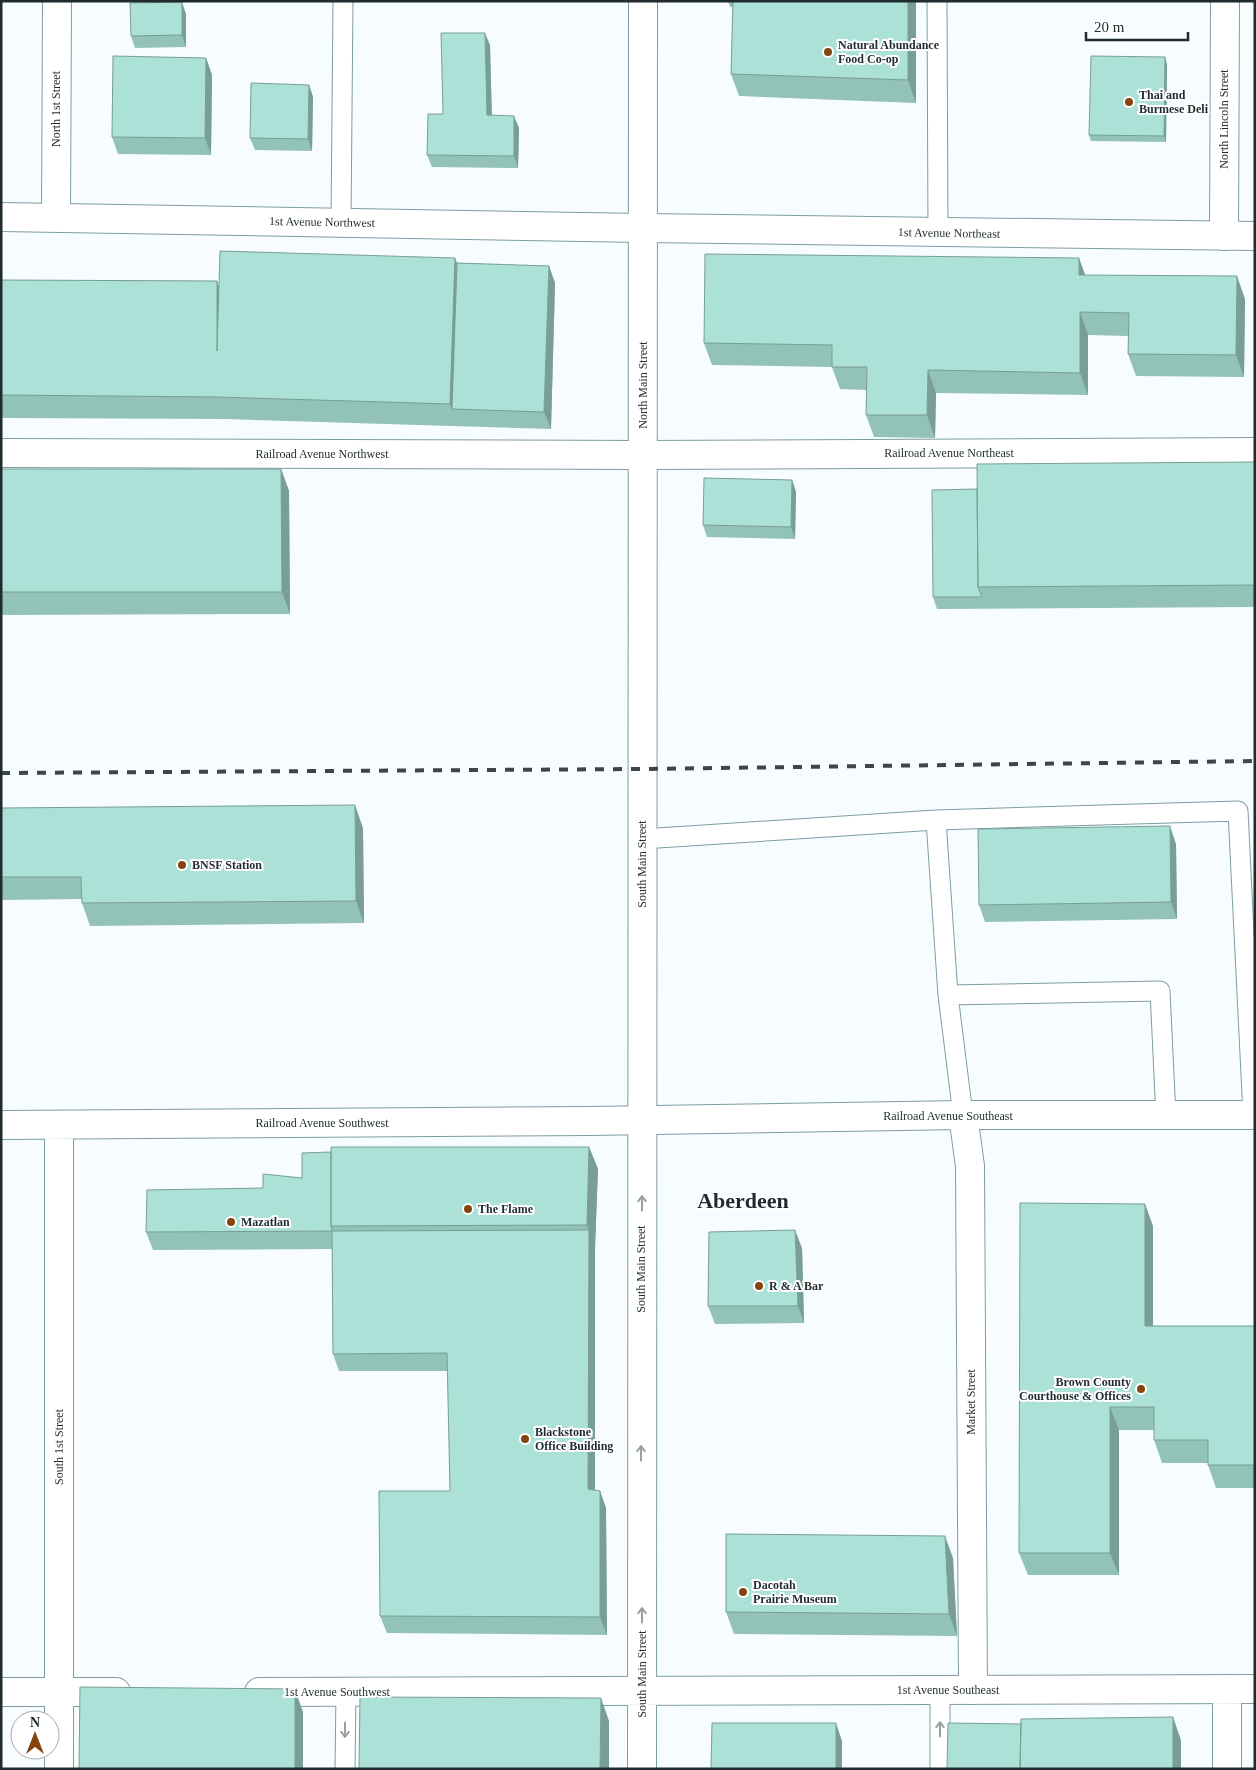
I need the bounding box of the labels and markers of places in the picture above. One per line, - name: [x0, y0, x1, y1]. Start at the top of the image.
- place label: Natural Abundance Food Co-op: [838, 38, 940, 66]
- marker: Natural Abundance Food Co-op: [822, 46, 834, 58]
- place label: Thai and Burmese Deli: [1139, 88, 1209, 116]
- marker: Thai and Burmese Deli: [1123, 96, 1135, 108]
- place label: BNSF Station: [192, 858, 262, 872]
- marker: BNSF Station: [176, 859, 188, 871]
- place label: The Flame: [478, 1202, 534, 1216]
- marker: The Flame: [462, 1203, 474, 1215]
- place label: Mazatlan: [241, 1215, 290, 1229]
- marker: Mazatlan: [225, 1216, 237, 1228]
- place label: R & A Bar: [769, 1279, 824, 1293]
- marker: R & A Bar: [753, 1280, 765, 1292]
- place label: Brown County Courthouse & Offices: [1019, 1375, 1131, 1403]
- marker: Brown County Courthouse & Offices: [1135, 1383, 1147, 1395]
- place label: Blackstone Office Building: [535, 1425, 613, 1453]
- marker: Blackstone Office Building: [519, 1433, 531, 1445]
- place label: Dacotah Prairie Museum: [753, 1578, 837, 1606]
- marker: Dacotah Prairie Museum: [737, 1586, 749, 1598]

